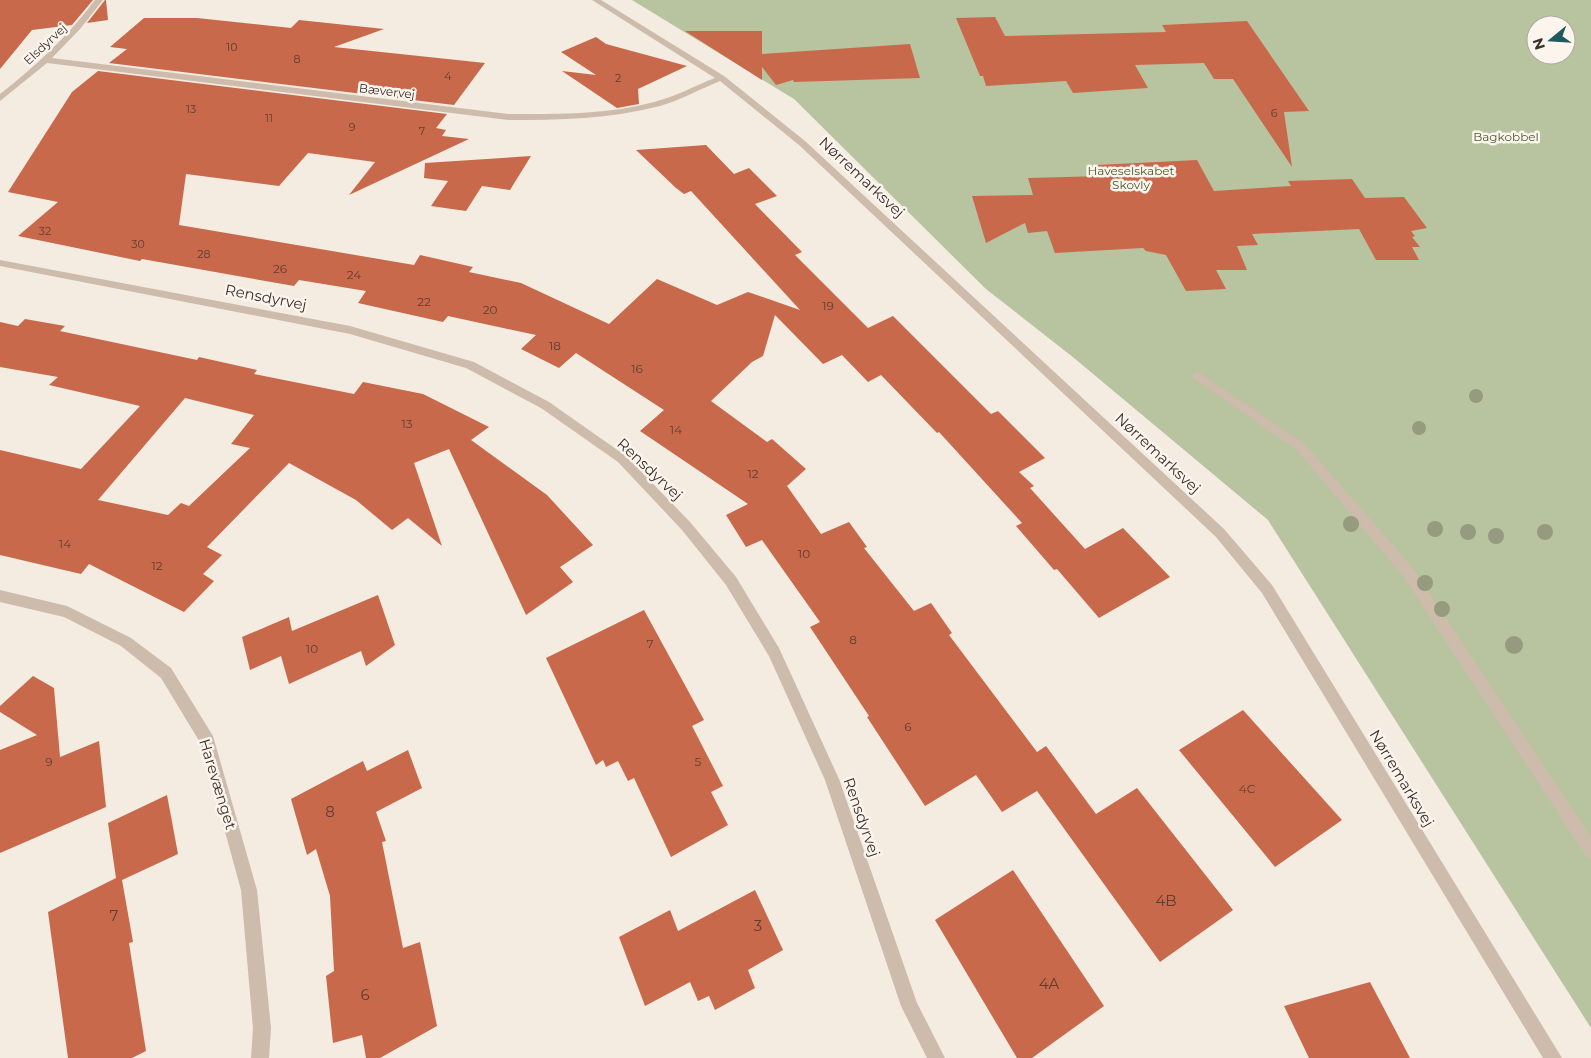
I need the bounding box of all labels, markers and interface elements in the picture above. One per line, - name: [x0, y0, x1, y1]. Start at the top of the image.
- north arrow: [1526, 15, 1576, 65]
- street label: Elsdyrvej: [20, 20, 70, 68]
- text: N: [1528, 36, 1549, 52]
- house number: 10: [226, 40, 238, 54]
- house number: 8: [293, 52, 301, 66]
- house number: 4: [444, 69, 452, 83]
- house number: 2: [615, 71, 621, 85]
- street label: Bævervej: [358, 80, 416, 102]
- house number: 13: [186, 102, 196, 116]
- house number: 6: [1271, 106, 1278, 120]
- house number: 11: [265, 111, 273, 125]
- house number: 9: [349, 120, 356, 134]
- house number: 7: [419, 124, 425, 138]
- park label: Bagkobbel: [1473, 129, 1539, 144]
- street label: Nørremarksvej: [815, 133, 909, 221]
- park label: Haveselskabet Skovly: [1088, 163, 1175, 192]
- house number: 32: [39, 224, 51, 238]
- house number: 30: [131, 237, 145, 251]
- house number: 28: [197, 247, 211, 261]
- house number: 26: [273, 261, 287, 276]
- house number: 24: [347, 267, 361, 282]
- street label: Rensdyrvej: [224, 280, 308, 314]
- house number: 22: [417, 294, 431, 309]
- house number: 19: [822, 298, 834, 313]
- house number: 20: [483, 302, 497, 317]
- house number: 18: [549, 338, 561, 353]
- house number: 16: [631, 361, 643, 376]
- street label: Nørremarksvej: [1111, 409, 1205, 497]
- house number: 13: [401, 416, 413, 431]
- house number: 14: [670, 422, 682, 437]
- street label: Rensdyrvej: [613, 434, 687, 504]
- house number: 12: [747, 466, 759, 481]
- house number: 14: [59, 536, 71, 551]
- house number: 10: [798, 546, 810, 561]
- house number: 12: [151, 558, 163, 573]
- house number: 8: [849, 632, 857, 647]
- house number: 7: [646, 636, 654, 651]
- house number: 10: [306, 641, 318, 656]
- house number: 6: [904, 719, 912, 734]
- street label: Nørremarksvej: [1366, 726, 1438, 830]
- street label: Harevænget: [195, 736, 241, 832]
- house number: 9: [45, 754, 53, 769]
- house number: 5: [695, 754, 702, 769]
- street label: Rensdyrvej: [840, 775, 884, 859]
- house number: 4C: [1239, 781, 1256, 796]
- house number: 8: [325, 802, 335, 821]
- house number: 4B: [1155, 891, 1177, 910]
- house number: 7: [110, 906, 119, 925]
- house number: 3: [754, 916, 762, 935]
- house number: 4A: [1039, 974, 1060, 993]
- house number: 6: [360, 985, 370, 1004]

